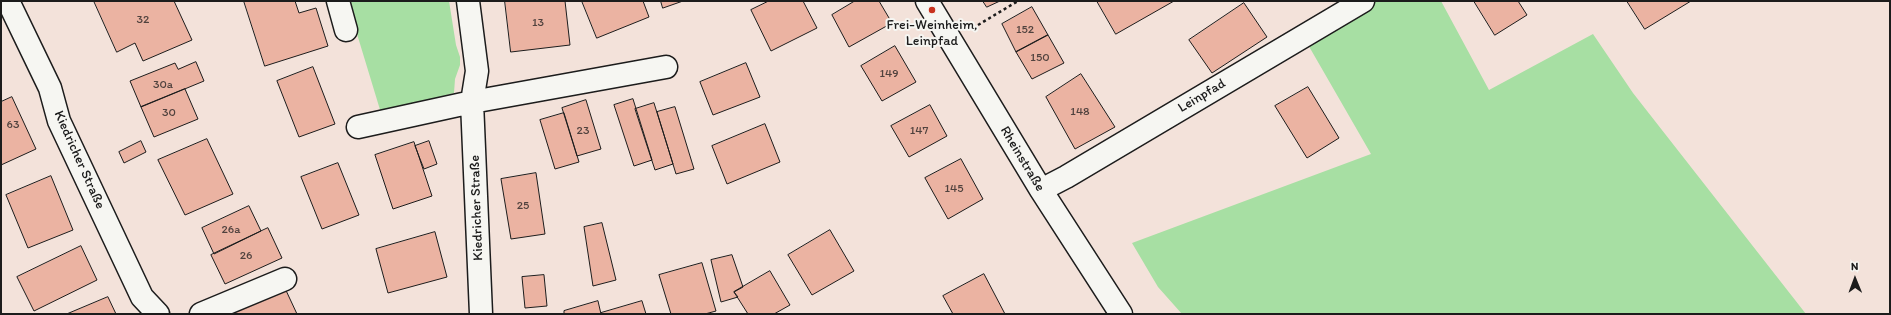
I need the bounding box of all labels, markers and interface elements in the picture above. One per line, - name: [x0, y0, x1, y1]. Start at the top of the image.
- marker: Frei-Weinheim, Leinpfad: [927, 5, 937, 15]
- house number: 32: [137, 13, 149, 27]
- house number: 13: [532, 16, 544, 30]
- place label: Frei-Weinheim, Leinpfad: [886, 17, 978, 50]
- house number: 152: [1016, 23, 1034, 37]
- house number: 150: [1030, 51, 1050, 65]
- house number: 149: [879, 67, 899, 81]
- street label: Leinpfad: [1175, 75, 1229, 117]
- house number: 30a: [153, 78, 173, 92]
- house number: 148: [1070, 105, 1090, 119]
- house number: 30: [162, 106, 176, 120]
- street label: Kiedricher Straße: [50, 108, 108, 212]
- house number: 63: [7, 118, 19, 132]
- street label: Rheinstraße: [996, 123, 1048, 195]
- house number: 23: [577, 124, 589, 138]
- house number: 147: [910, 124, 928, 138]
- street label: Kiedricher Straße: [467, 155, 487, 261]
- house number: 145: [944, 182, 964, 196]
- house number: 25: [517, 199, 529, 213]
- house number: 26a: [222, 223, 240, 237]
- house number: 26: [240, 249, 252, 263]
- north arrow: [1835, 259, 1875, 299]
- text: N: [1851, 260, 1859, 273]

